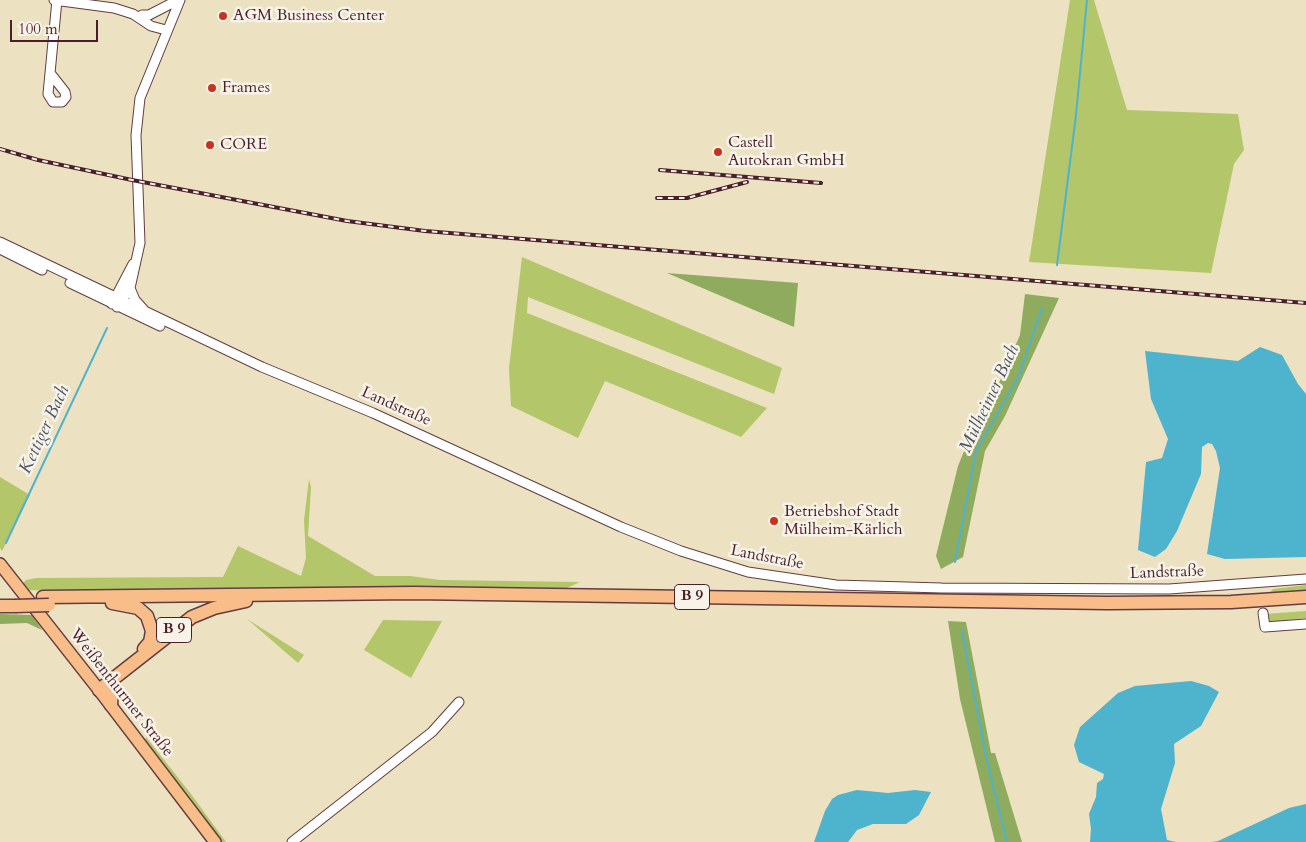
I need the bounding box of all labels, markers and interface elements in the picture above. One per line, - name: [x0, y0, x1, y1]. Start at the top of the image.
- place label: AGM Business Center: [233, 6, 384, 26]
- scale bar: [12, 10, 100, 42]
- marker: AGM Business Center: [217, 10, 229, 22]
- text: 100 m: [18, 19, 58, 39]
- place label: Frames: [222, 78, 270, 98]
- marker: Frames: [206, 82, 218, 94]
- place label: Castell Autokran GmbH: [728, 133, 845, 171]
- place label: CORE: [220, 135, 267, 155]
- marker: CORE: [204, 139, 216, 151]
- marker: Castell Autokran GmbH: [712, 146, 724, 158]
- water label: Mülheimer Bach: [956, 341, 1024, 457]
- water label: Kettiger Bach: [15, 382, 75, 478]
- street label: Landstraße: [358, 383, 434, 431]
- place label: Betriebshof Stadt Mülheim-Kärlich: [784, 502, 903, 540]
- marker: Betriebshof Stadt Mülheim-Kärlich: [768, 515, 780, 527]
- street label: Landstraße: [729, 542, 805, 574]
- street label: Landstraße: [1130, 562, 1204, 584]
- road number: B 9: [674, 584, 710, 610]
- road number: B 9: [156, 618, 192, 642]
- street label: Weißenthurmer Straße: [65, 625, 177, 761]

